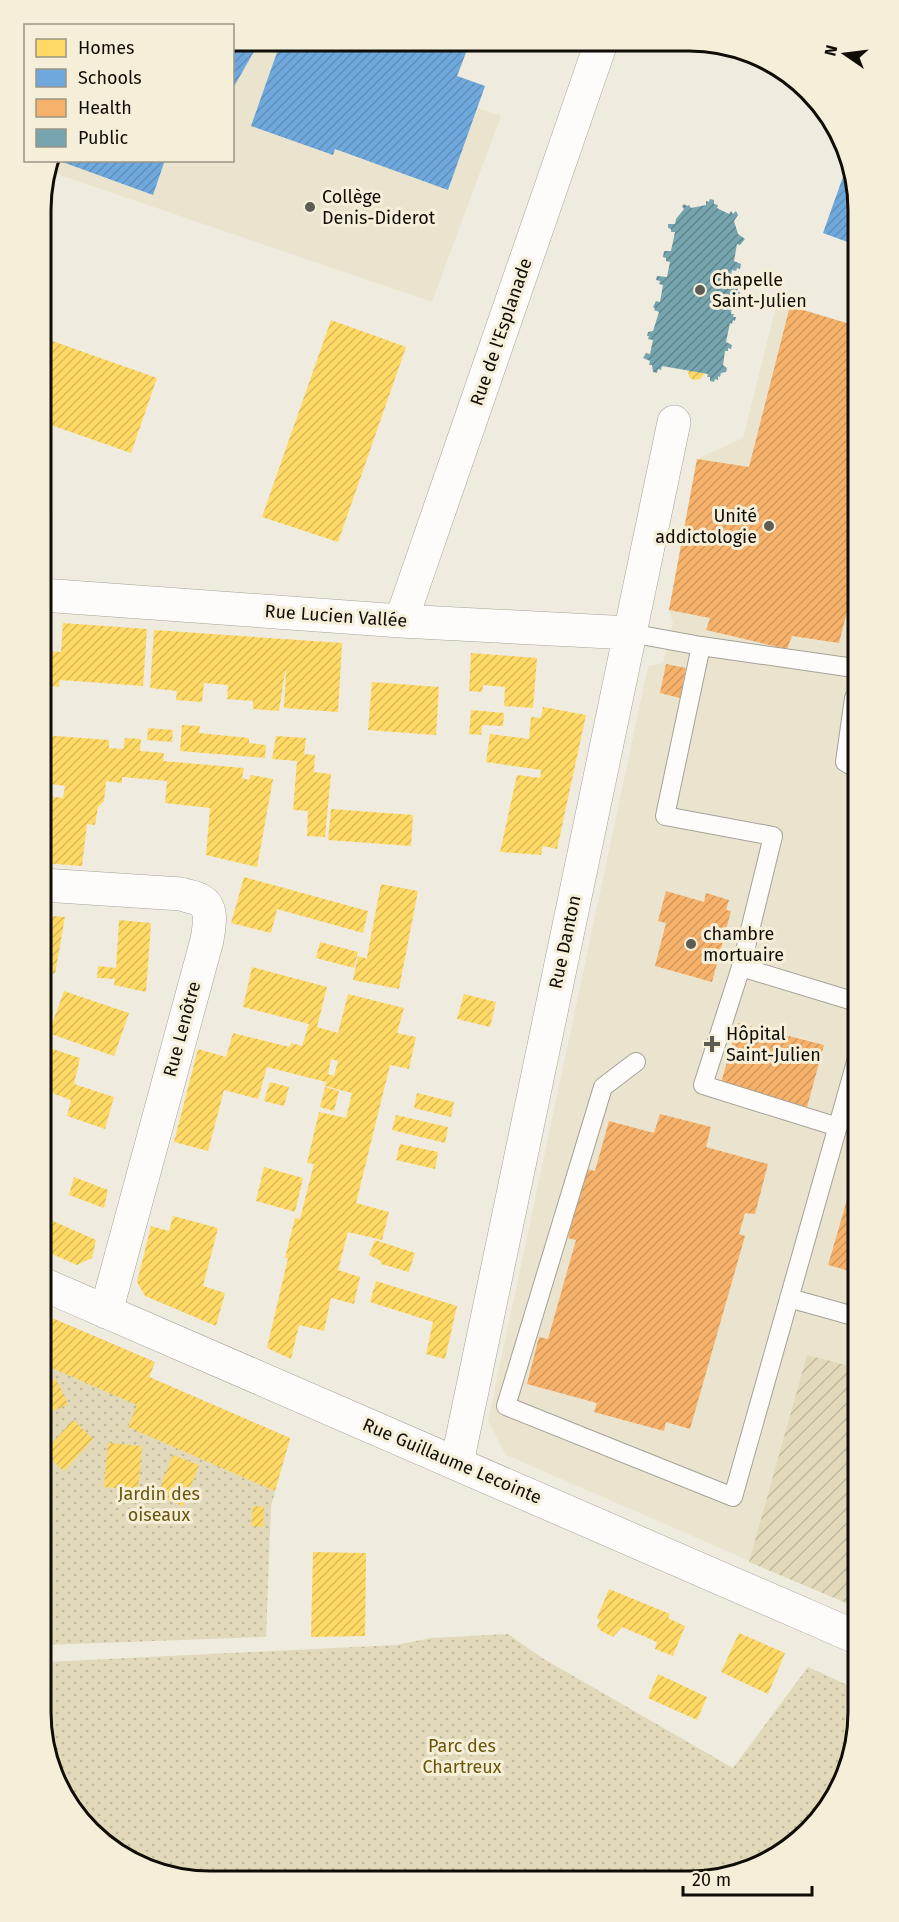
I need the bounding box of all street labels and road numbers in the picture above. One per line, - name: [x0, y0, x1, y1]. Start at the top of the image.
- street label: Rue de l'Esplanade: [465, 255, 537, 409]
- street label: Rue Lucien Vallée: [264, 600, 408, 632]
- street label: Rue Danton: [544, 893, 586, 991]
- street label: Rue Lenôtre: [159, 979, 205, 1079]
- street label: Rue Guillaume Lecointe: [359, 1413, 545, 1509]

